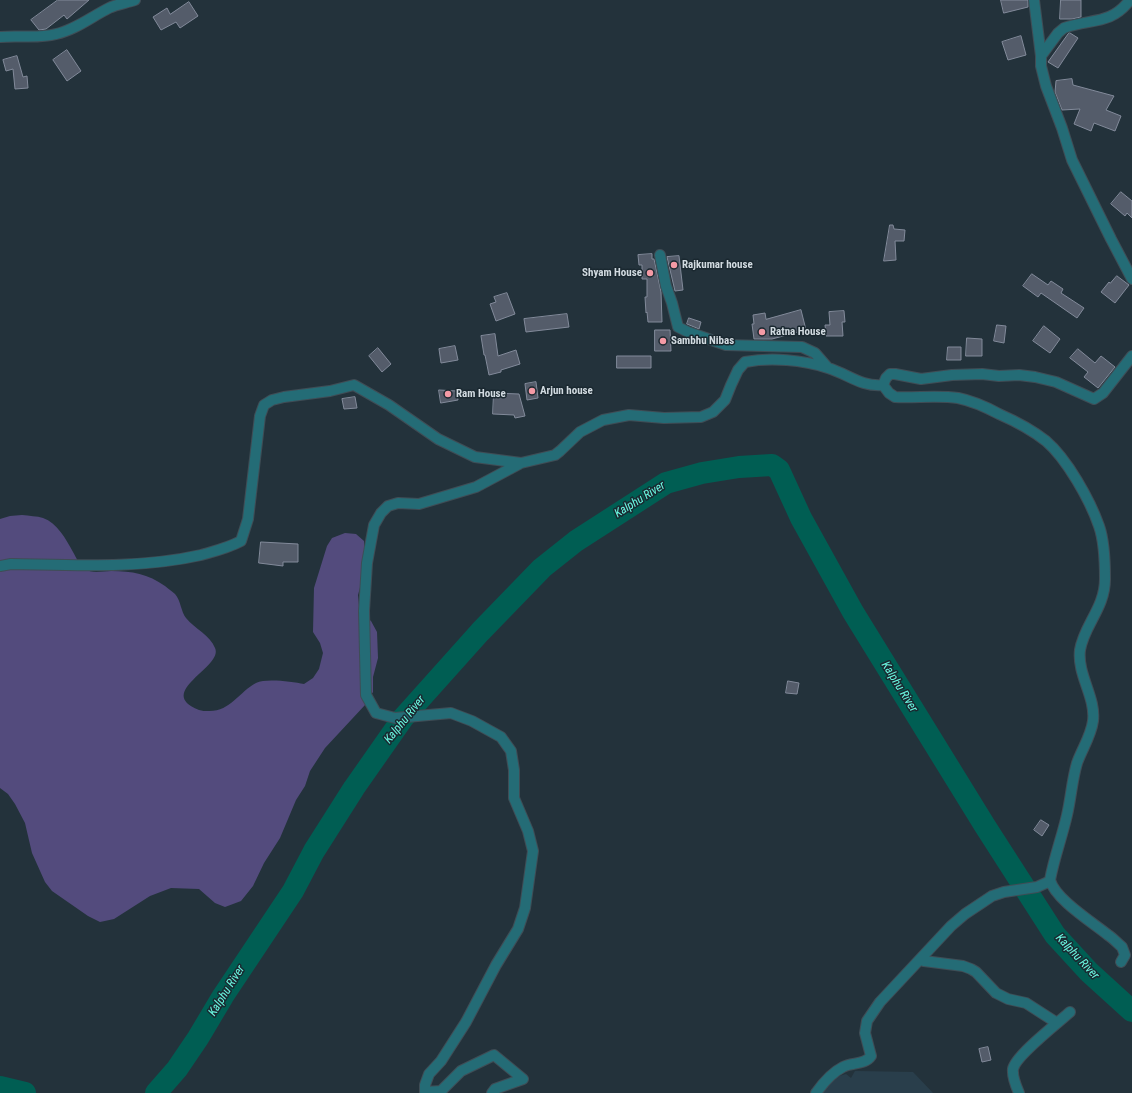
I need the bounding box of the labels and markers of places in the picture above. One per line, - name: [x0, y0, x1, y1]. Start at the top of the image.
- place label: Rajkumar house: [682, 258, 753, 272]
- marker: Rajkumar house: [669, 260, 679, 270]
- place label: Shyam House: [582, 266, 642, 280]
- marker: Shyam House: [645, 268, 655, 278]
- place label: Ratna House: [770, 325, 826, 339]
- marker: Ratna House: [757, 327, 767, 337]
- place label: Sambhu Nibas: [671, 334, 734, 348]
- marker: Sambhu Nibas: [658, 336, 668, 346]
- place label: Arjun house: [540, 384, 593, 398]
- marker: Arjun house: [527, 386, 537, 396]
- place label: Ram House: [456, 387, 506, 401]
- marker: Ram House: [443, 389, 453, 399]

